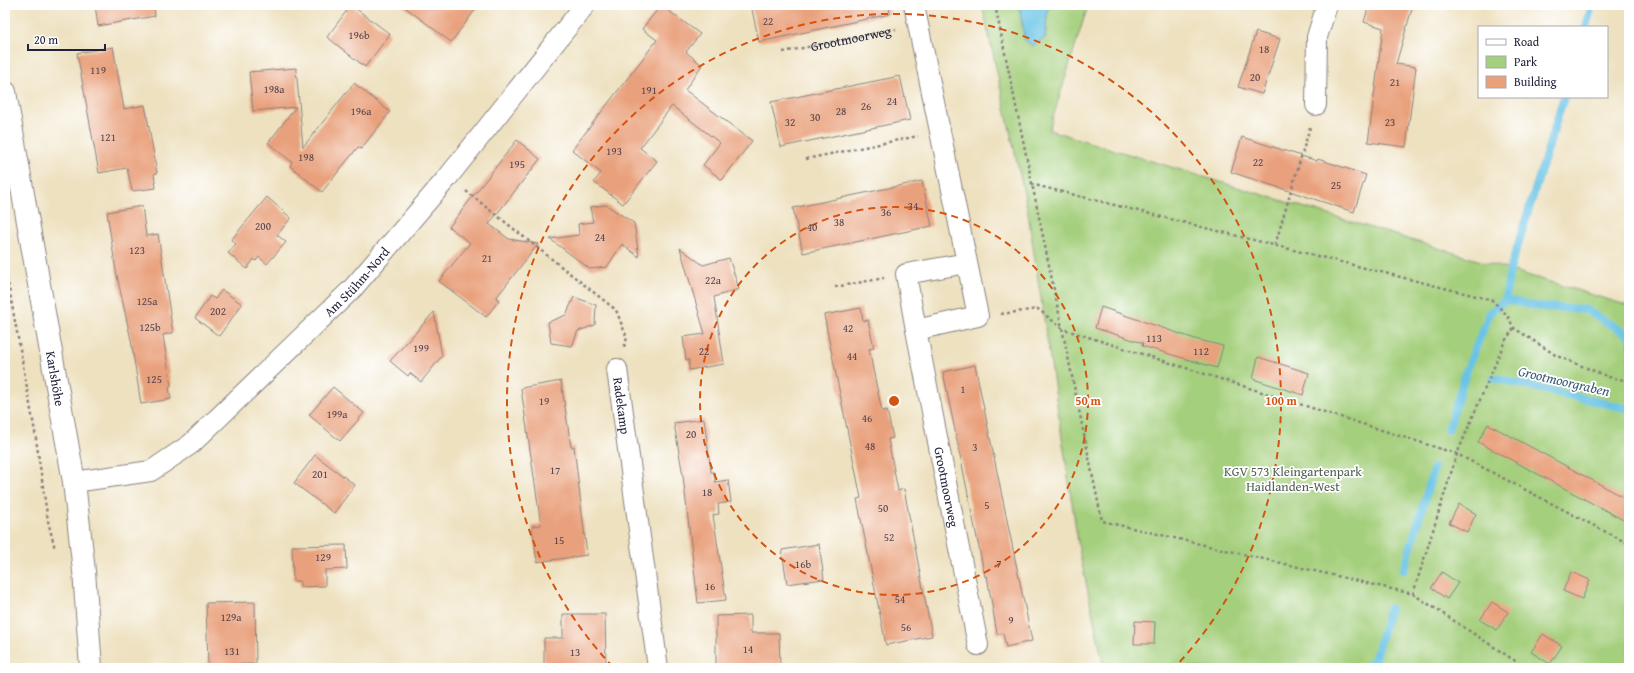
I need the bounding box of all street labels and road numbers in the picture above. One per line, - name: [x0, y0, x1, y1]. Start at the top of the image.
- street label: Grootmoorweg: [809, 21, 893, 56]
- street label: Am Stühm-Nord: [320, 243, 394, 321]
- street label: Karlshöhe: [41, 350, 69, 408]
- street label: Radekamp: [608, 376, 635, 435]
- street label: Grootmoorweg: [929, 445, 964, 529]

